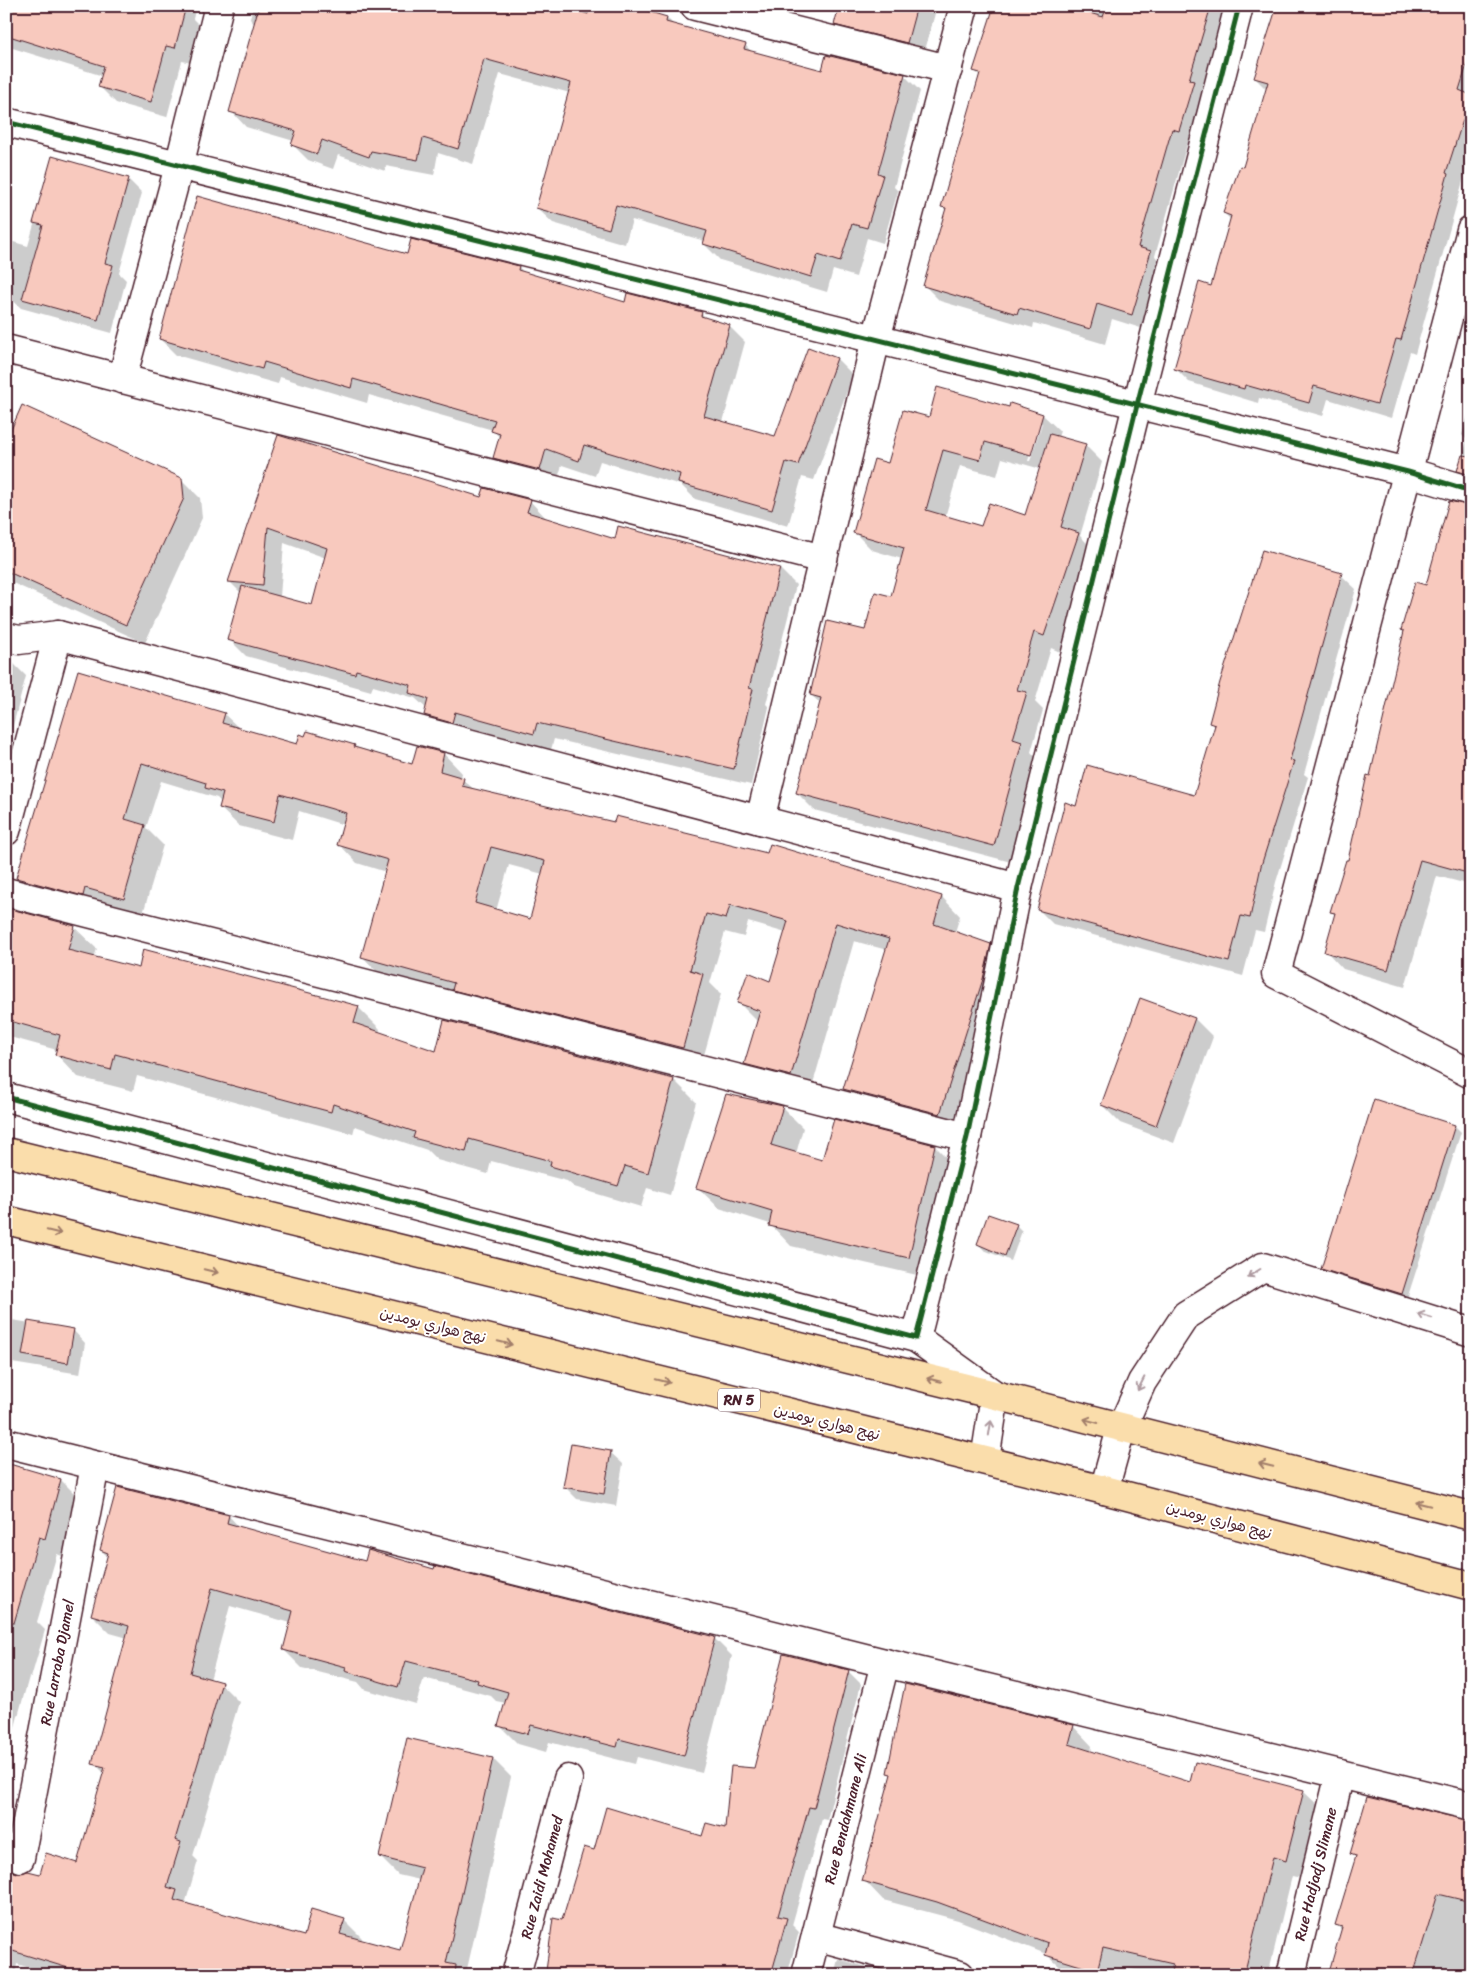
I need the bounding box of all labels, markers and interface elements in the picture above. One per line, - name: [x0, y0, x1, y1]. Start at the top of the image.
- one-way arrow: [45, 1228, 61, 1237]
- one-way arrow: [203, 1267, 219, 1276]
- one-way arrow: [1247, 1268, 1261, 1278]
- street label: نهج هواري بومدين: [377, 1299, 489, 1351]
- one-way arrow: [1417, 1311, 1433, 1321]
- one-way arrow: [497, 1339, 513, 1348]
- one-way arrow: [927, 1375, 943, 1384]
- one-way arrow: [1136, 1376, 1145, 1391]
- one-way arrow: [655, 1377, 671, 1387]
- road number: RN 5: [718, 1388, 760, 1412]
- street label: نهج هواري بومدين: [771, 1396, 883, 1448]
- one-way arrow: [1084, 1416, 1100, 1425]
- one-way arrow: [985, 1420, 995, 1436]
- one-way arrow: [1258, 1460, 1274, 1469]
- street label: نهج هواري بومدين: [1163, 1493, 1275, 1547]
- one-way arrow: [1416, 1499, 1432, 1508]
- street label: Rue Larraba Djamel: [33, 1597, 82, 1728]
- street label: Rue Bendahmane Ali: [817, 1750, 875, 1887]
- street label: Rue Hadjadj Slimane: [1287, 1804, 1345, 1943]
- street label: Rue Zaidi Mohamed: [513, 1812, 571, 1942]

